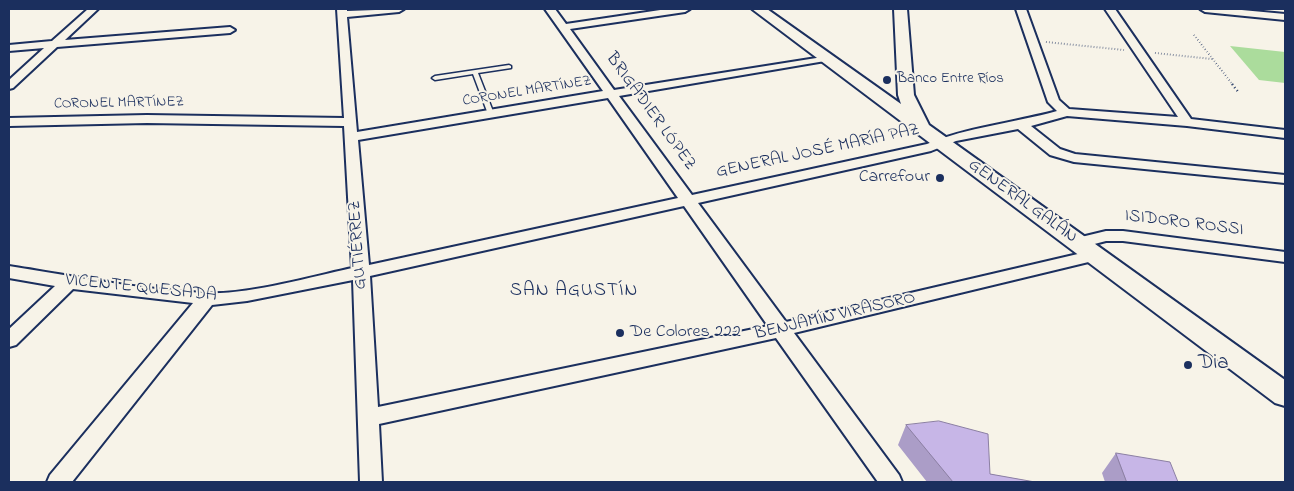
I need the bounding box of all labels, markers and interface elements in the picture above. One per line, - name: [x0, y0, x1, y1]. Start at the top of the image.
- street label: BRIGADIER LÓPEZ: [600, 49, 700, 175]
- place label: Banco Entre Ríos: [897, 71, 1004, 89]
- street label: CORONEL MARTÍNEZ: [461, 73, 593, 111]
- marker: Banco Entre Ríos: [881, 74, 893, 86]
- street label: CORONEL MARTÍNEZ: [54, 94, 184, 114]
- street label: GENERAL JOSÉ MARÍA PAZ: [714, 120, 922, 184]
- street label: GENERAL GALÁN: [963, 155, 1081, 249]
- place label: Carrefour: [859, 167, 930, 189]
- marker: Carrefour: [934, 172, 946, 184]
- street label: GUTIÉRREZ: [345, 200, 373, 290]
- street label: ISIDORO ROSSI: [1123, 206, 1245, 242]
- street label: VICENTE QUESADA: [64, 270, 218, 308]
- district label: SAN AGUSTÍN: [508, 281, 640, 303]
- street label: BENJAMÍN VIRASORO: [752, 288, 918, 346]
- place label: De Colores 222: [630, 322, 741, 344]
- marker: De Colores 222: [614, 327, 626, 339]
- place label: Dia: [1198, 352, 1229, 378]
- marker: Dia: [1182, 359, 1194, 371]

